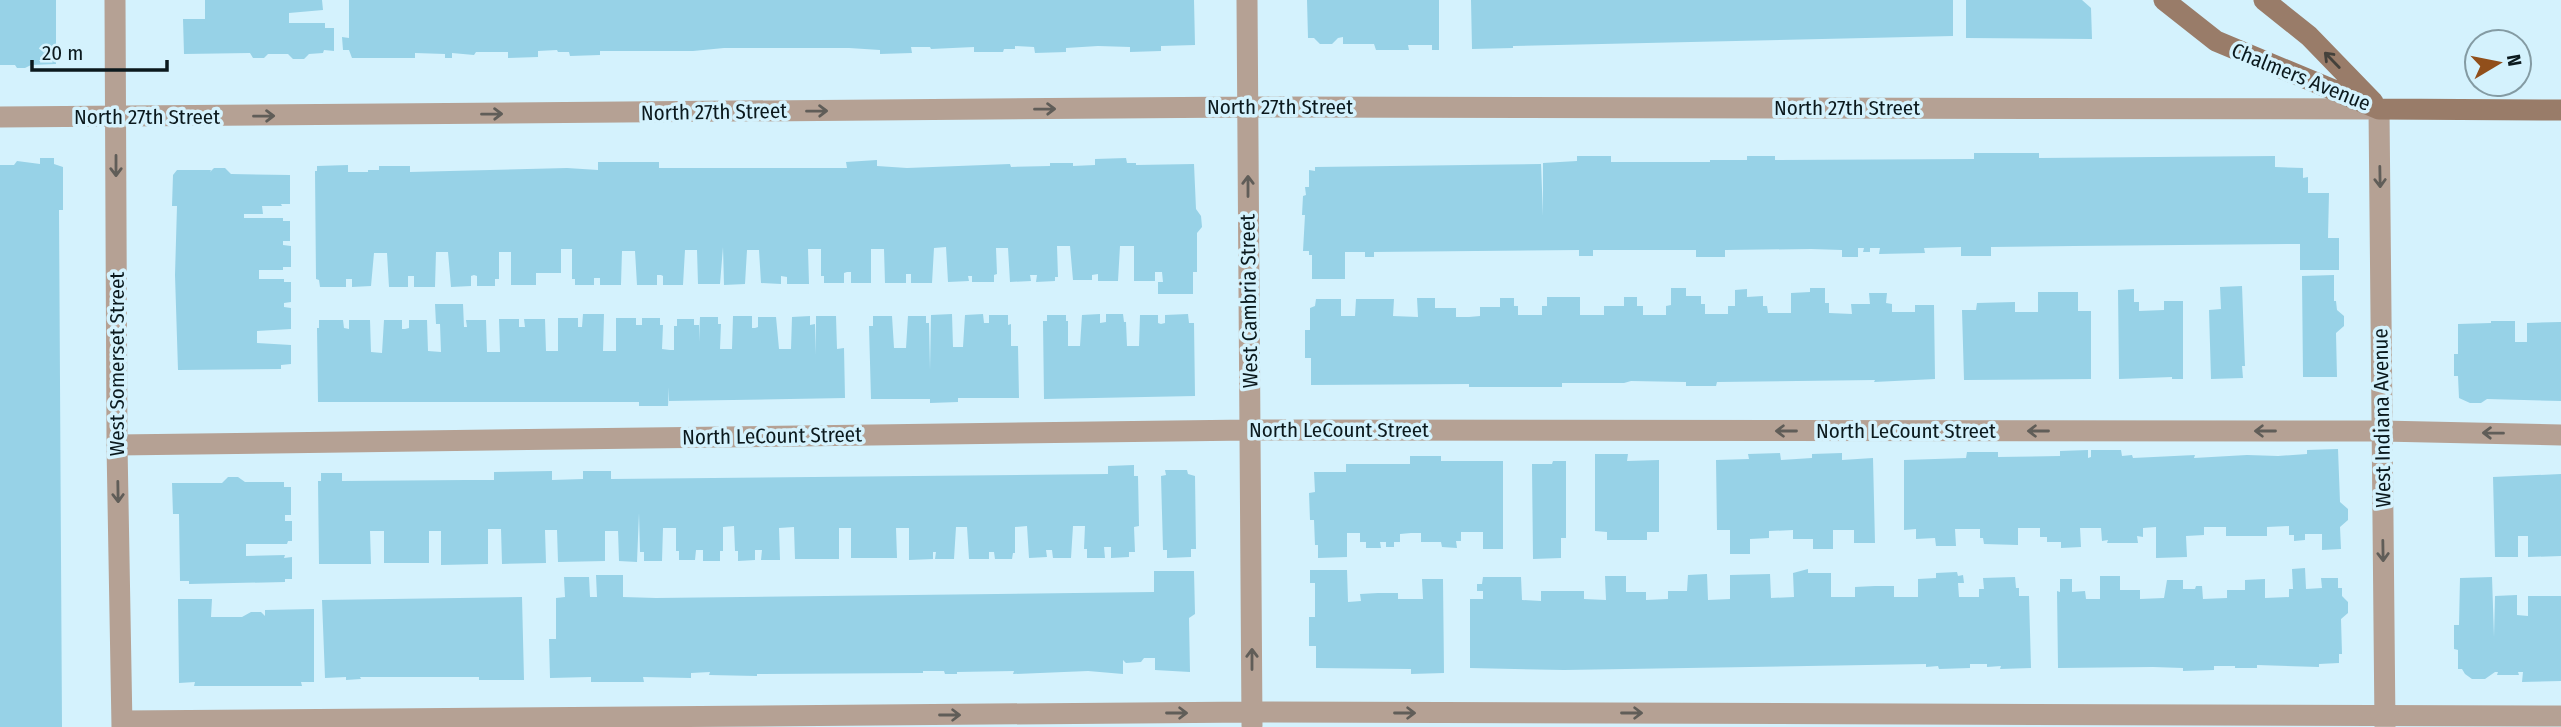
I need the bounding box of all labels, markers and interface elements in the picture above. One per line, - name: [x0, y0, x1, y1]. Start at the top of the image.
- scale bar: [32, 28, 166, 72]
- north arrow: [2463, 28, 2533, 98]
- street label: Chalmers Avenue: [2228, 37, 2374, 117]
- text: 20 m: [42, 40, 83, 66]
- one-way arrow: [2323, 51, 2340, 68]
- text: N: [2502, 53, 2527, 68]
- street label: North 27th Street: [1207, 94, 1353, 120]
- street label: North 27th Street: [1774, 95, 1920, 121]
- street label: North 27th Street: [641, 98, 787, 126]
- one-way arrow: [1033, 102, 1056, 116]
- street label: North 27th Street: [74, 104, 220, 130]
- one-way arrow: [805, 104, 828, 118]
- one-way arrow: [480, 107, 503, 120]
- one-way arrow: [252, 109, 275, 123]
- one-way arrow: [109, 154, 123, 177]
- one-way arrow: [2373, 165, 2387, 188]
- one-way arrow: [1241, 175, 1255, 198]
- street label: West Cambria Street: [1234, 214, 1264, 388]
- street label: West Somerset Street: [104, 272, 130, 456]
- street label: West Indiana Avenue: [2367, 328, 2397, 508]
- street label: North LeCount Street: [1249, 417, 1429, 443]
- street label: North LeCount Street: [1816, 418, 1996, 444]
- street label: North LeCount Street: [682, 421, 862, 451]
- one-way arrow: [1775, 424, 1798, 438]
- one-way arrow: [2027, 424, 2050, 438]
- one-way arrow: [2254, 424, 2277, 438]
- one-way arrow: [2482, 427, 2505, 440]
- one-way arrow: [111, 480, 125, 503]
- one-way arrow: [2376, 540, 2390, 563]
- one-way arrow: [1245, 648, 1259, 671]
- one-way arrow: [1166, 706, 1189, 720]
- one-way arrow: [1393, 706, 1416, 720]
- one-way arrow: [1621, 706, 1644, 720]
- one-way arrow: [938, 708, 961, 722]

